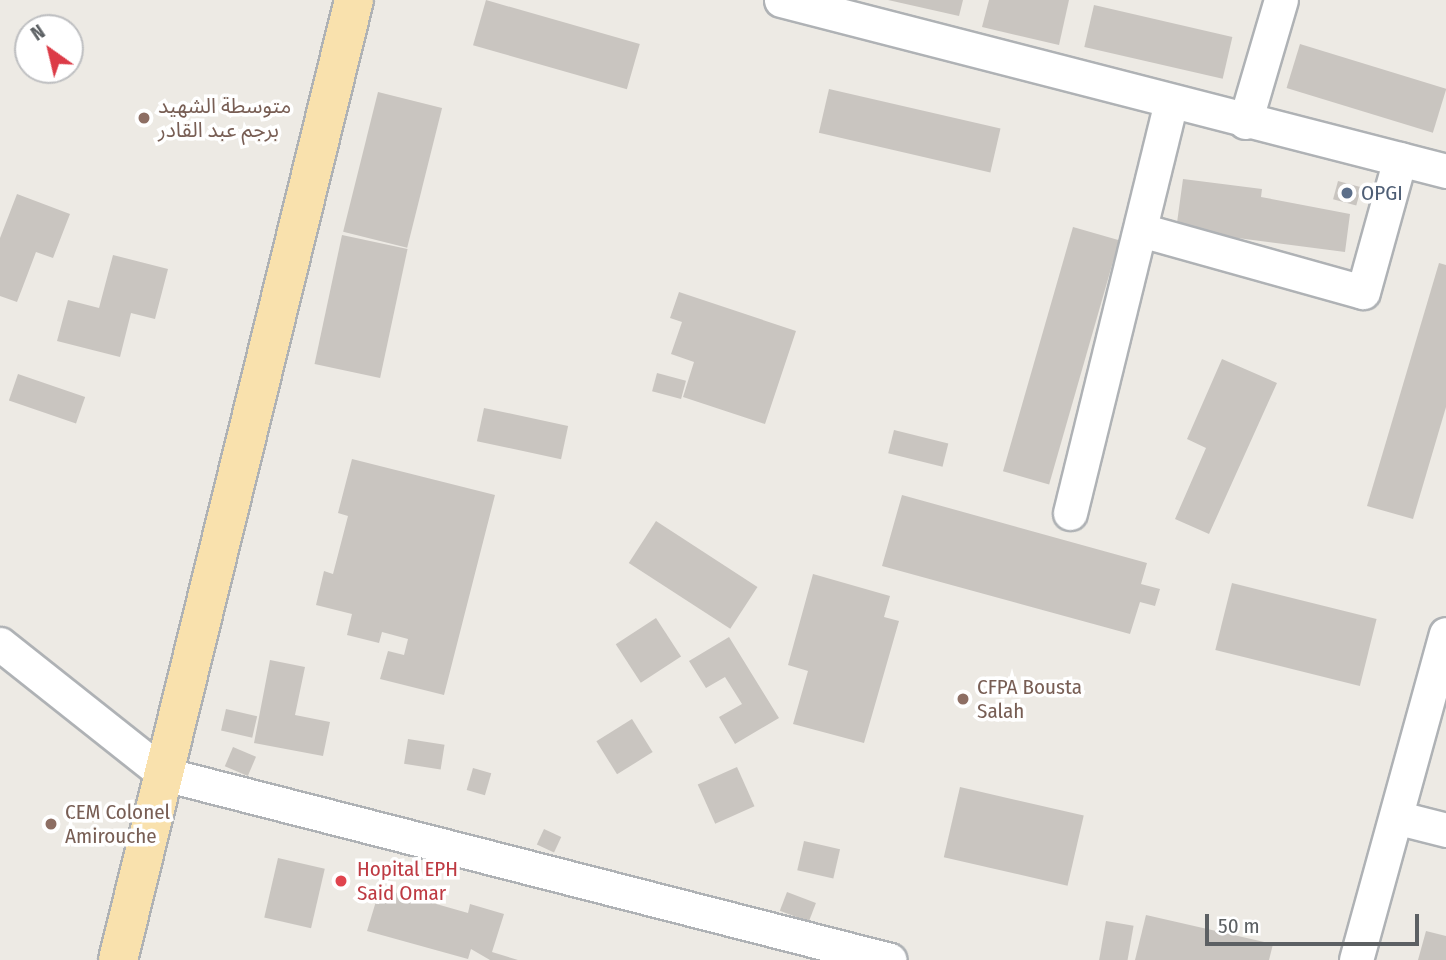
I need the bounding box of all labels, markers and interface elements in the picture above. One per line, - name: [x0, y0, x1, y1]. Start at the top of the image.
- north arrow: [14, 14, 84, 84]
- text: N: [27, 20, 49, 46]
- place label: متوسطة الشهيد برجم عبد القادر: [158, 93, 291, 143]
- marker: متوسطة الشهيد برجم عبد القادر: [136, 110, 152, 126]
- place label: OPGI: [1361, 180, 1403, 206]
- marker: OPGI: [1339, 185, 1355, 201]
- place label: CFPA Bousta Salah: [977, 674, 1082, 724]
- marker: CFPA Bousta Salah: [955, 691, 971, 707]
- place label: CEM Colonel Amirouche: [65, 799, 170, 849]
- marker: CEM Colonel Amirouche: [43, 816, 59, 832]
- place label: Hopital EPH Said Omar: [357, 856, 458, 906]
- marker: Hopital EPH Said Omar: [331, 871, 351, 891]
- scale bar: [1208, 900, 1422, 944]
- text: 50 m: [1218, 913, 1260, 939]

